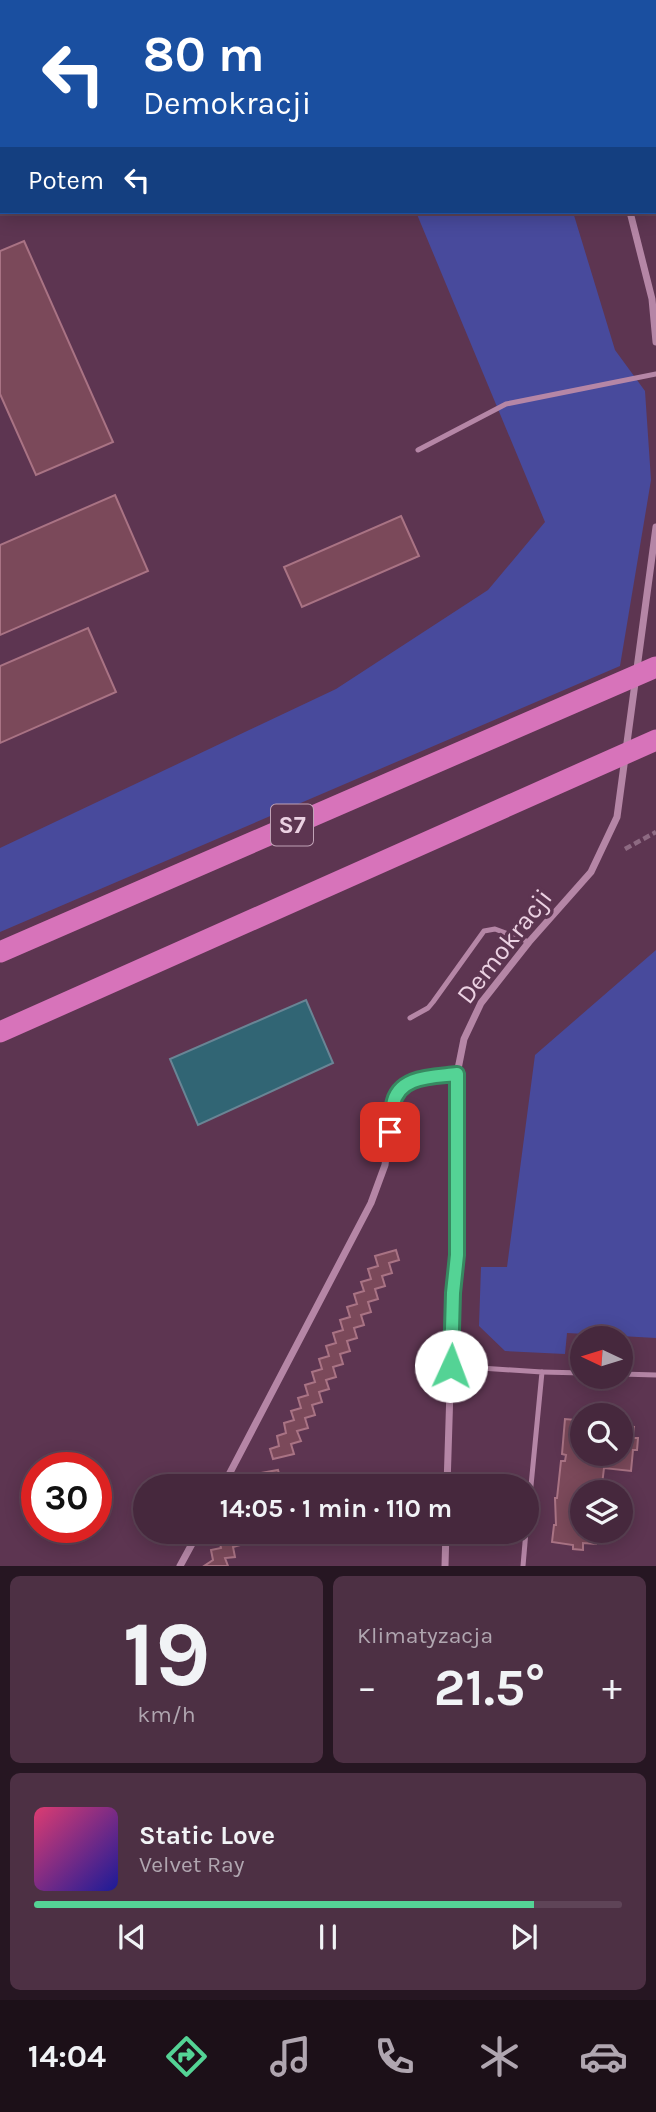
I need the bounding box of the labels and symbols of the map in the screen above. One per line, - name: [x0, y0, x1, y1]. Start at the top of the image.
- road number: S7: [271, 804, 313, 846]
- street label: Demokracji: [450, 883, 559, 1010]
- pin: [360, 1102, 420, 1162]
- north arrow: [570, 1326, 634, 1390]
- position arrow: [414, 1329, 488, 1403]
- speed limit sign: 30: [21, 1452, 112, 1543]

